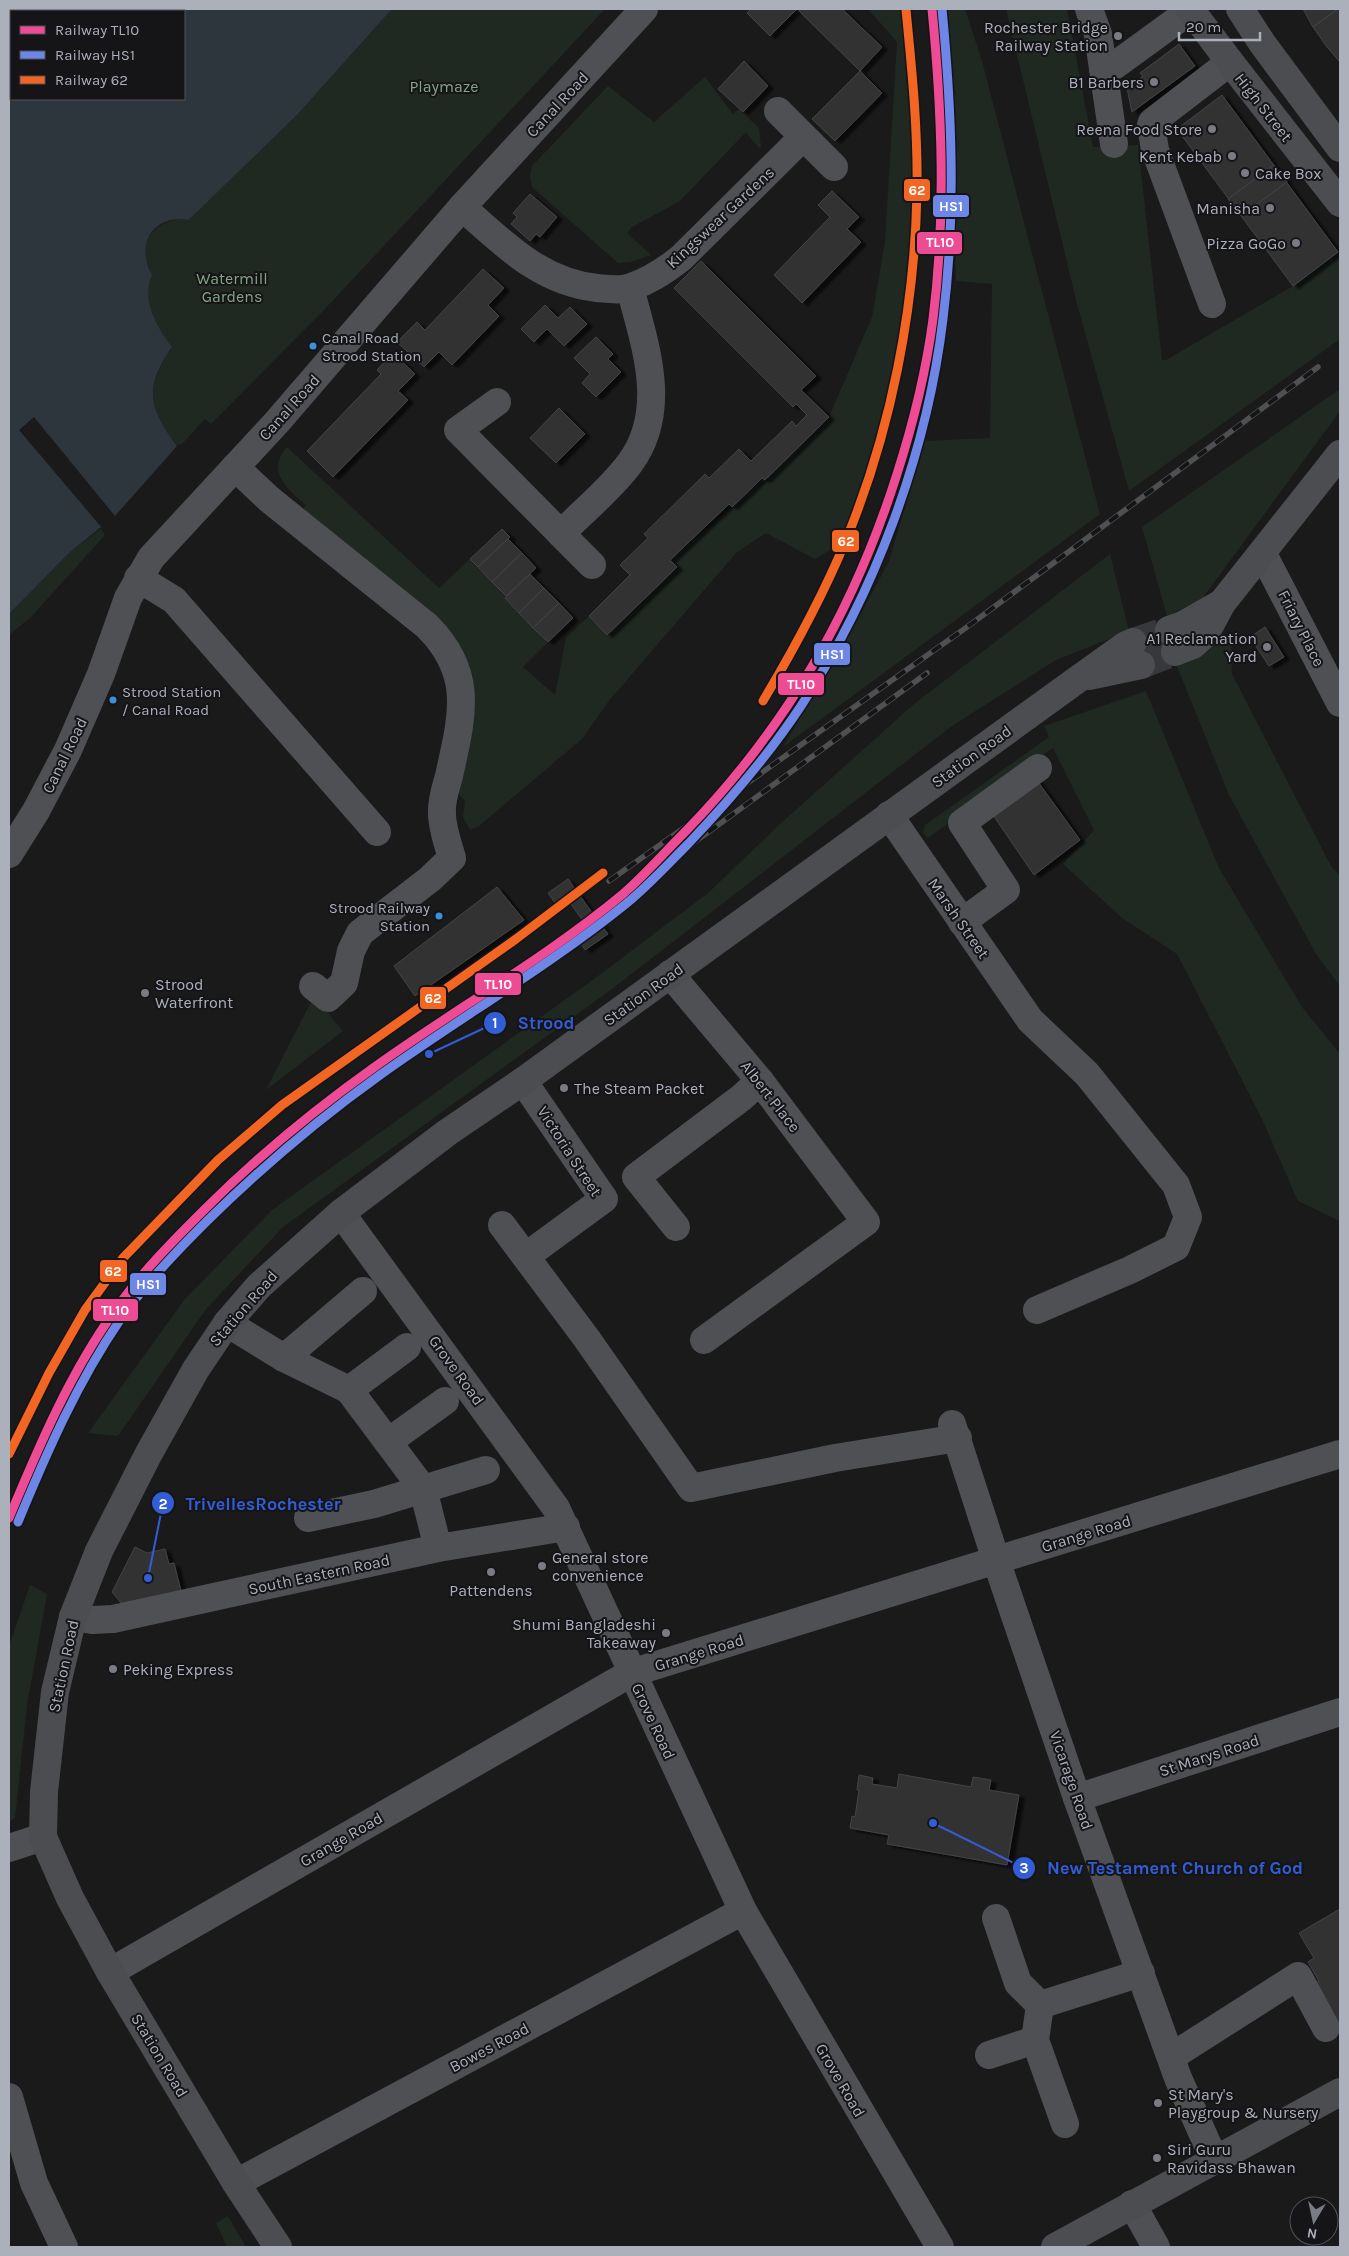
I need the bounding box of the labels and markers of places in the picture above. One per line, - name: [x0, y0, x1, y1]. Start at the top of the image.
- place label: Rochester Bridge Railway Station: [984, 18, 1108, 55]
- marker: Rochester Bridge Railway Station: [1112, 30, 1124, 42]
- place label: B1 Barbers: [1069, 73, 1144, 92]
- marker: B1 Barbers: [1148, 76, 1160, 88]
- place label: Reena Food Store: [1076, 120, 1202, 139]
- marker: Reena Food Store: [1206, 123, 1218, 135]
- place label: Kent Kebab: [1139, 147, 1222, 166]
- marker: Kent Kebab: [1226, 150, 1238, 162]
- place label: Cake Box: [1255, 164, 1322, 183]
- marker: Cake Box: [1239, 167, 1251, 179]
- place label: Manisha: [1196, 199, 1260, 218]
- marker: Manisha: [1264, 202, 1276, 214]
- place label: Pizza GoGo: [1206, 234, 1286, 253]
- marker: Pizza GoGo: [1290, 237, 1302, 249]
- place label: Canal Road Strood Station: [322, 329, 421, 365]
- marker: Canal Road Strood Station: [308, 341, 318, 351]
- place label: A1 Reclamation Yard: [1146, 629, 1257, 666]
- marker: A1 Reclamation Yard: [1261, 641, 1273, 653]
- place label: Strood Station / Canal Road: [122, 683, 221, 719]
- marker: Strood Station / Canal Road: [108, 695, 118, 705]
- place label: Strood Railway Station: [329, 899, 430, 935]
- marker: Strood Railway Station: [434, 911, 444, 921]
- place label: Strood Waterfront: [155, 975, 233, 1012]
- marker: Strood Waterfront: [139, 987, 151, 999]
- callout: Strood: [482, 1006, 584, 1039]
- place label: The Steam Packet: [574, 1079, 704, 1098]
- marker: The Steam Packet: [558, 1082, 570, 1094]
- callout: TrivellesRochester: [150, 1487, 350, 1520]
- place label: General store convenience: [552, 1548, 648, 1585]
- marker: General store convenience: [536, 1560, 548, 1572]
- marker: Pattendens: [485, 1566, 497, 1578]
- place label: Pattendens: [449, 1581, 533, 1600]
- place label: Shumi Bangladeshi Takeaway: [512, 1615, 657, 1652]
- marker: Shumi Bangladeshi Takeaway: [660, 1627, 672, 1639]
- place label: Peking Express: [123, 1660, 234, 1679]
- marker: Peking Express: [107, 1663, 119, 1675]
- callout: New Testament Church of God: [1012, 1851, 1313, 1884]
- place label: St Mary's Playgroup & Nursery: [1168, 2085, 1319, 2122]
- marker: St Mary's Playgroup & Nursery: [1152, 2097, 1164, 2109]
- place label: Siri Guru Ravidass Bhawan: [1167, 2140, 1296, 2177]
- marker: Siri Guru Ravidass Bhawan: [1151, 2152, 1163, 2164]

